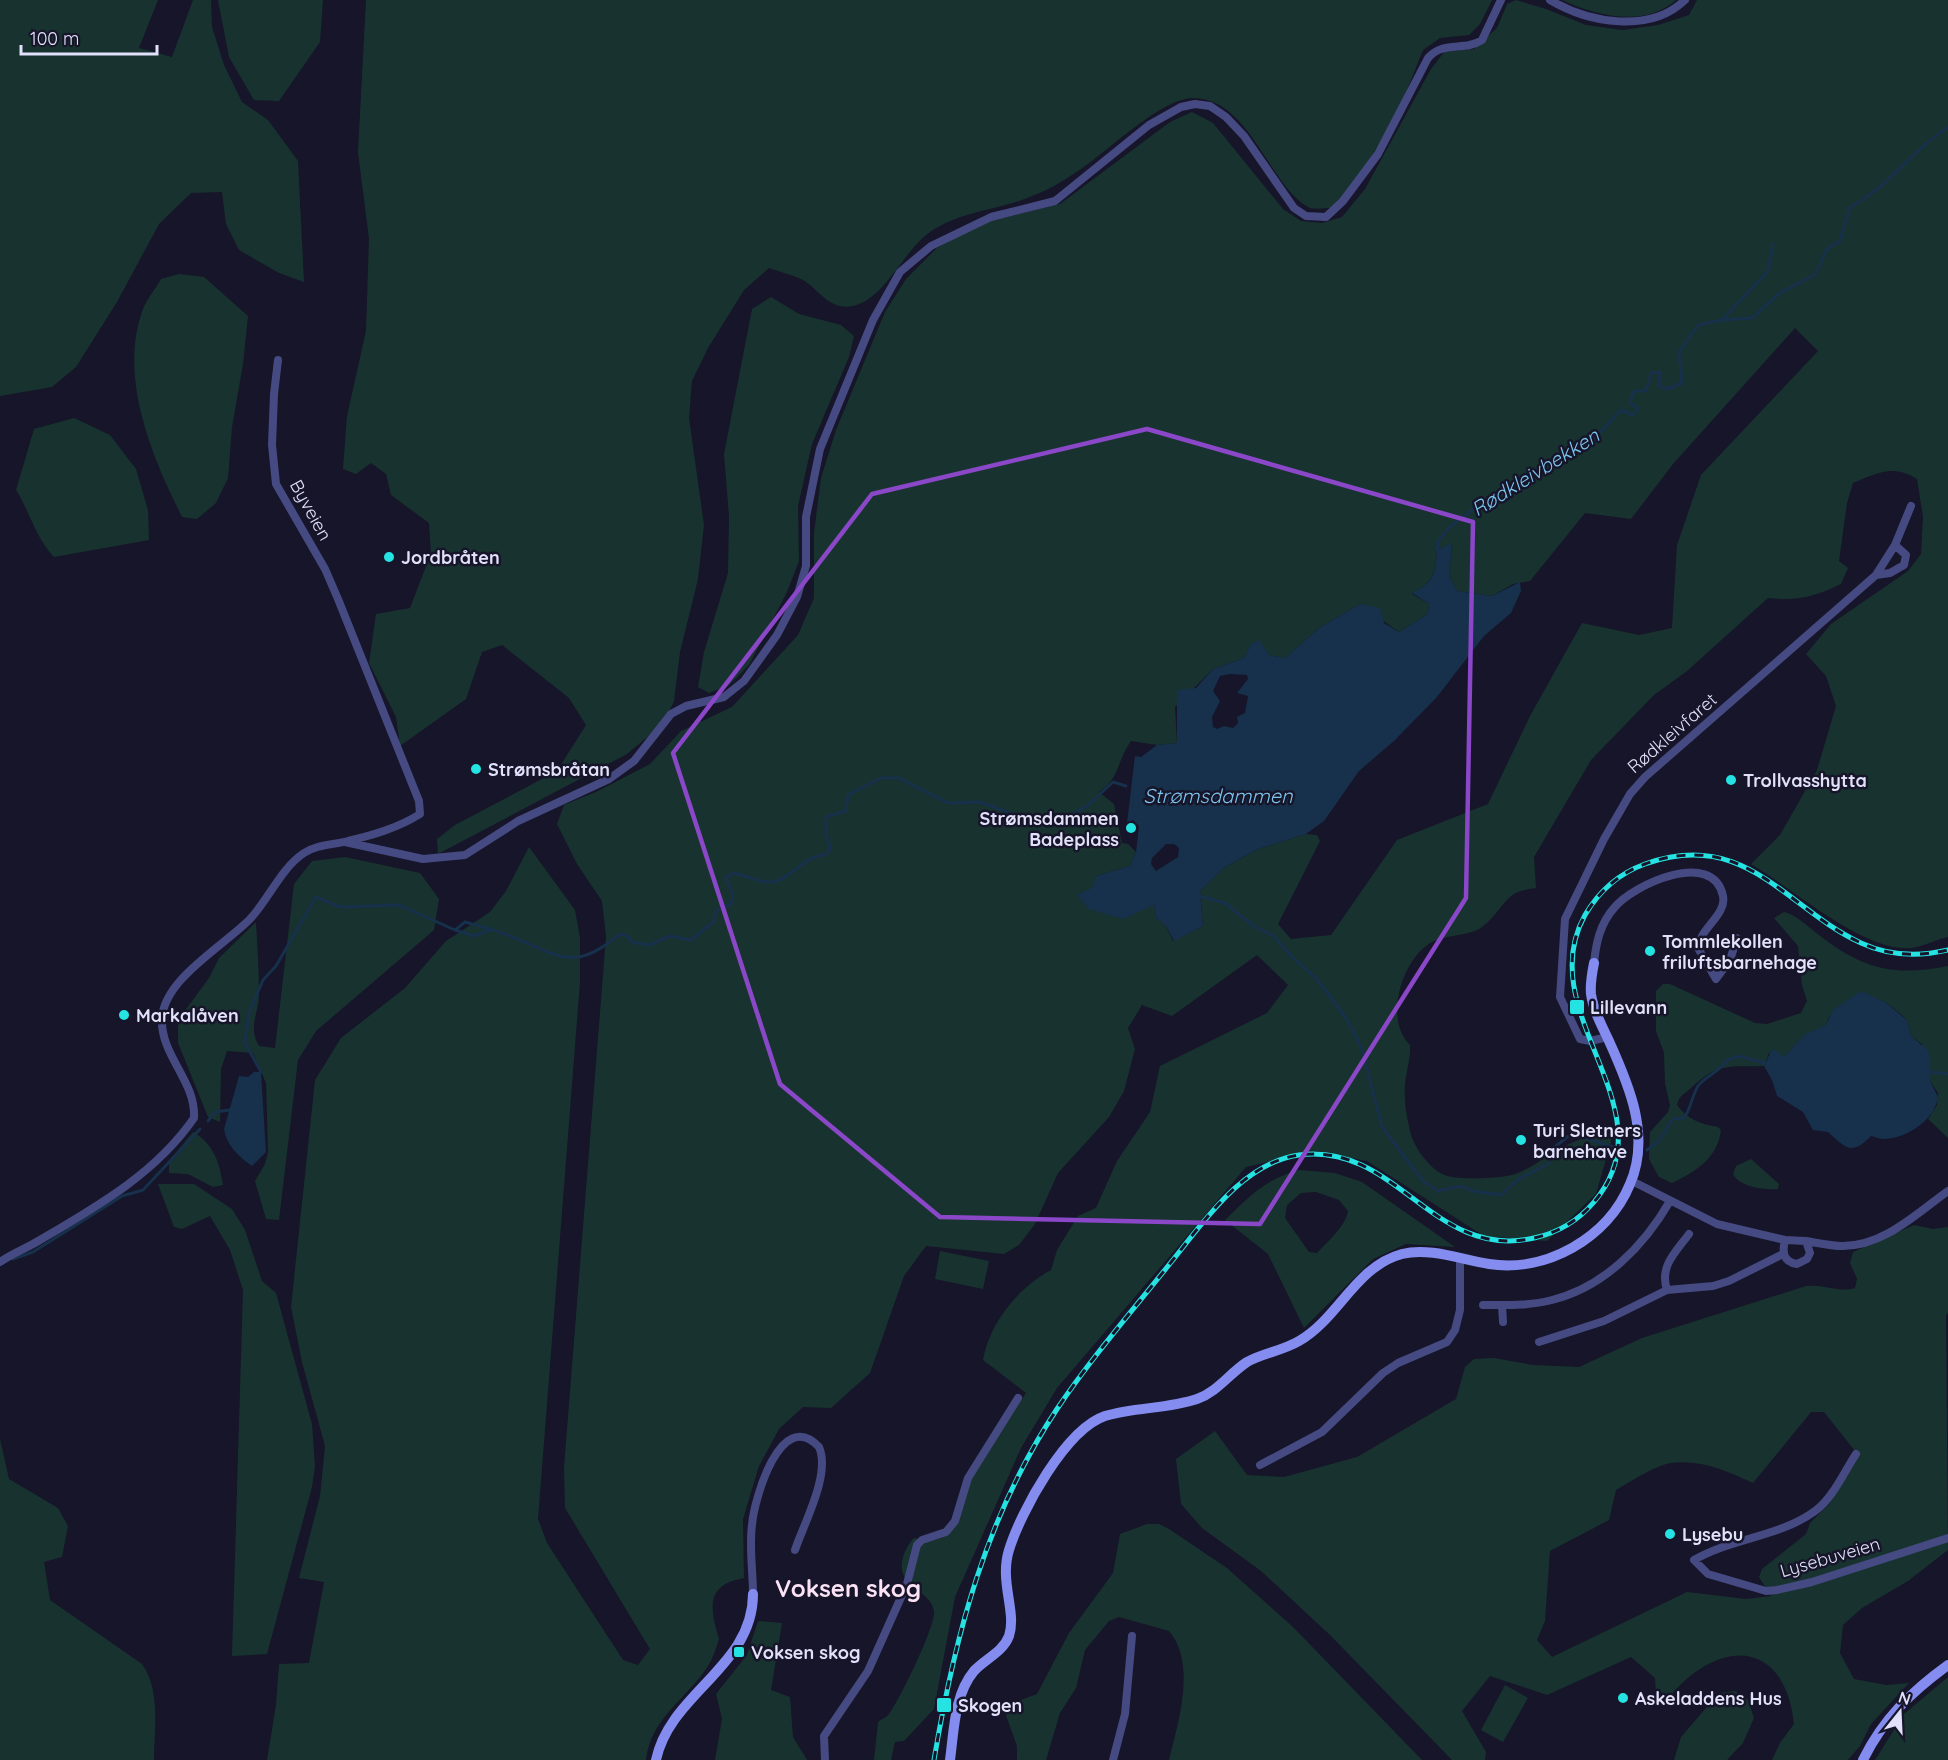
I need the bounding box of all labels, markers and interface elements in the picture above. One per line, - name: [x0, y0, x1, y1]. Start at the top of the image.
- scale bar: [21, 18, 158, 56]
- text: 100 m: [30, 27, 79, 50]
- water label: Rødkleivbekken: [1467, 423, 1604, 521]
- street label: Byveien: [285, 476, 337, 544]
- place label: Jordbråten: [401, 546, 500, 569]
- marker: Jordbråten: [382, 550, 396, 564]
- street label: Rødkleivfaret: [1623, 688, 1721, 778]
- place label: Strømsbråtan: [488, 758, 610, 781]
- marker: Strømsbråtan: [469, 762, 483, 776]
- place label: Trollvasshytta: [1743, 769, 1867, 792]
- marker: Trollvasshytta: [1724, 773, 1738, 787]
- water label: Strømsdammen: [1144, 783, 1293, 808]
- place label: Strømsdammen Badeplass: [979, 807, 1119, 851]
- marker: Strømsdammen Badeplass: [1124, 821, 1138, 835]
- place label: Tommlekollen friluftsbarnehage: [1662, 930, 1817, 974]
- marker: Tommlekollen friluftsbarnehage: [1643, 944, 1657, 958]
- place label: Lillevann: [1590, 996, 1667, 1019]
- marker: Lillevann: [1568, 998, 1586, 1016]
- place label: Markalåven: [136, 1004, 239, 1027]
- marker: Markalåven: [117, 1008, 131, 1022]
- place label: Turi Sletners barnehave: [1533, 1119, 1641, 1163]
- marker: Turi Sletners barnehave: [1514, 1133, 1528, 1147]
- place label: Lysebu: [1682, 1523, 1743, 1546]
- marker: Lysebu: [1663, 1527, 1677, 1541]
- street label: Lysebuveien: [1777, 1532, 1883, 1582]
- district label: Voksen skog: [775, 1573, 921, 1603]
- place label: Voksen skog: [751, 1641, 860, 1664]
- marker: Voksen skog: [732, 1645, 746, 1659]
- north arrow: [1870, 1682, 1930, 1742]
- text: N: [1896, 1686, 1913, 1709]
- place label: Askeladdens Hus: [1635, 1687, 1782, 1710]
- marker: Askeladdens Hus: [1616, 1691, 1630, 1705]
- place label: Skogen: [958, 1694, 1022, 1717]
- marker: Skogen: [935, 1696, 953, 1714]

